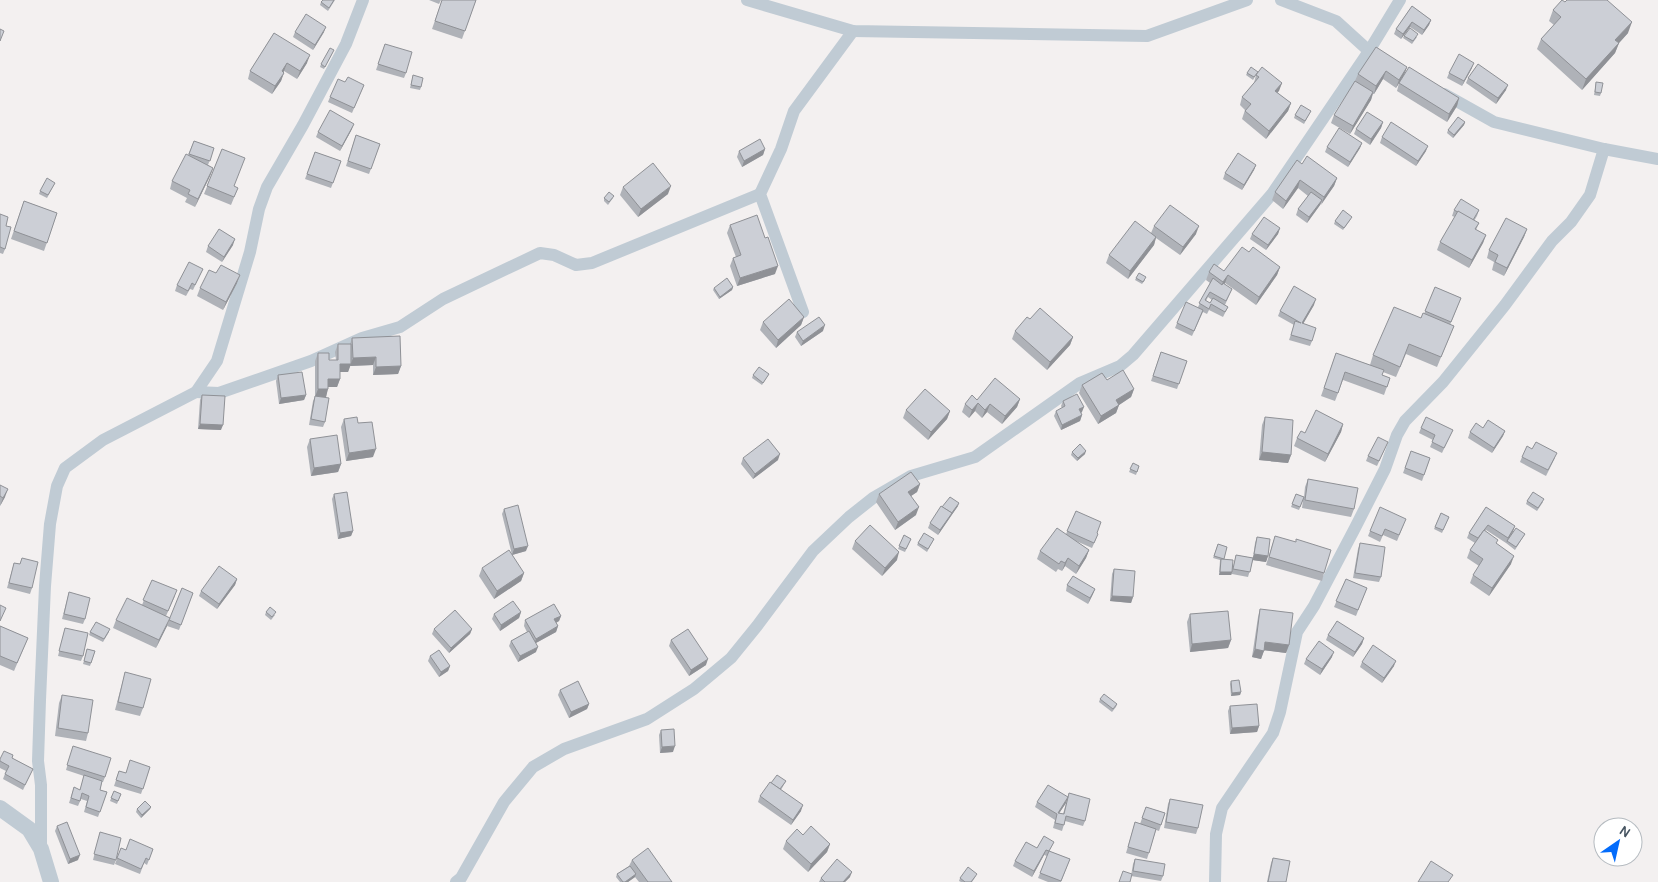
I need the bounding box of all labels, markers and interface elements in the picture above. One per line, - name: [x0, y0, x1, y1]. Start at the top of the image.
- north arrow: [1593, 817, 1643, 867]
- text: N: [1616, 822, 1634, 841]

